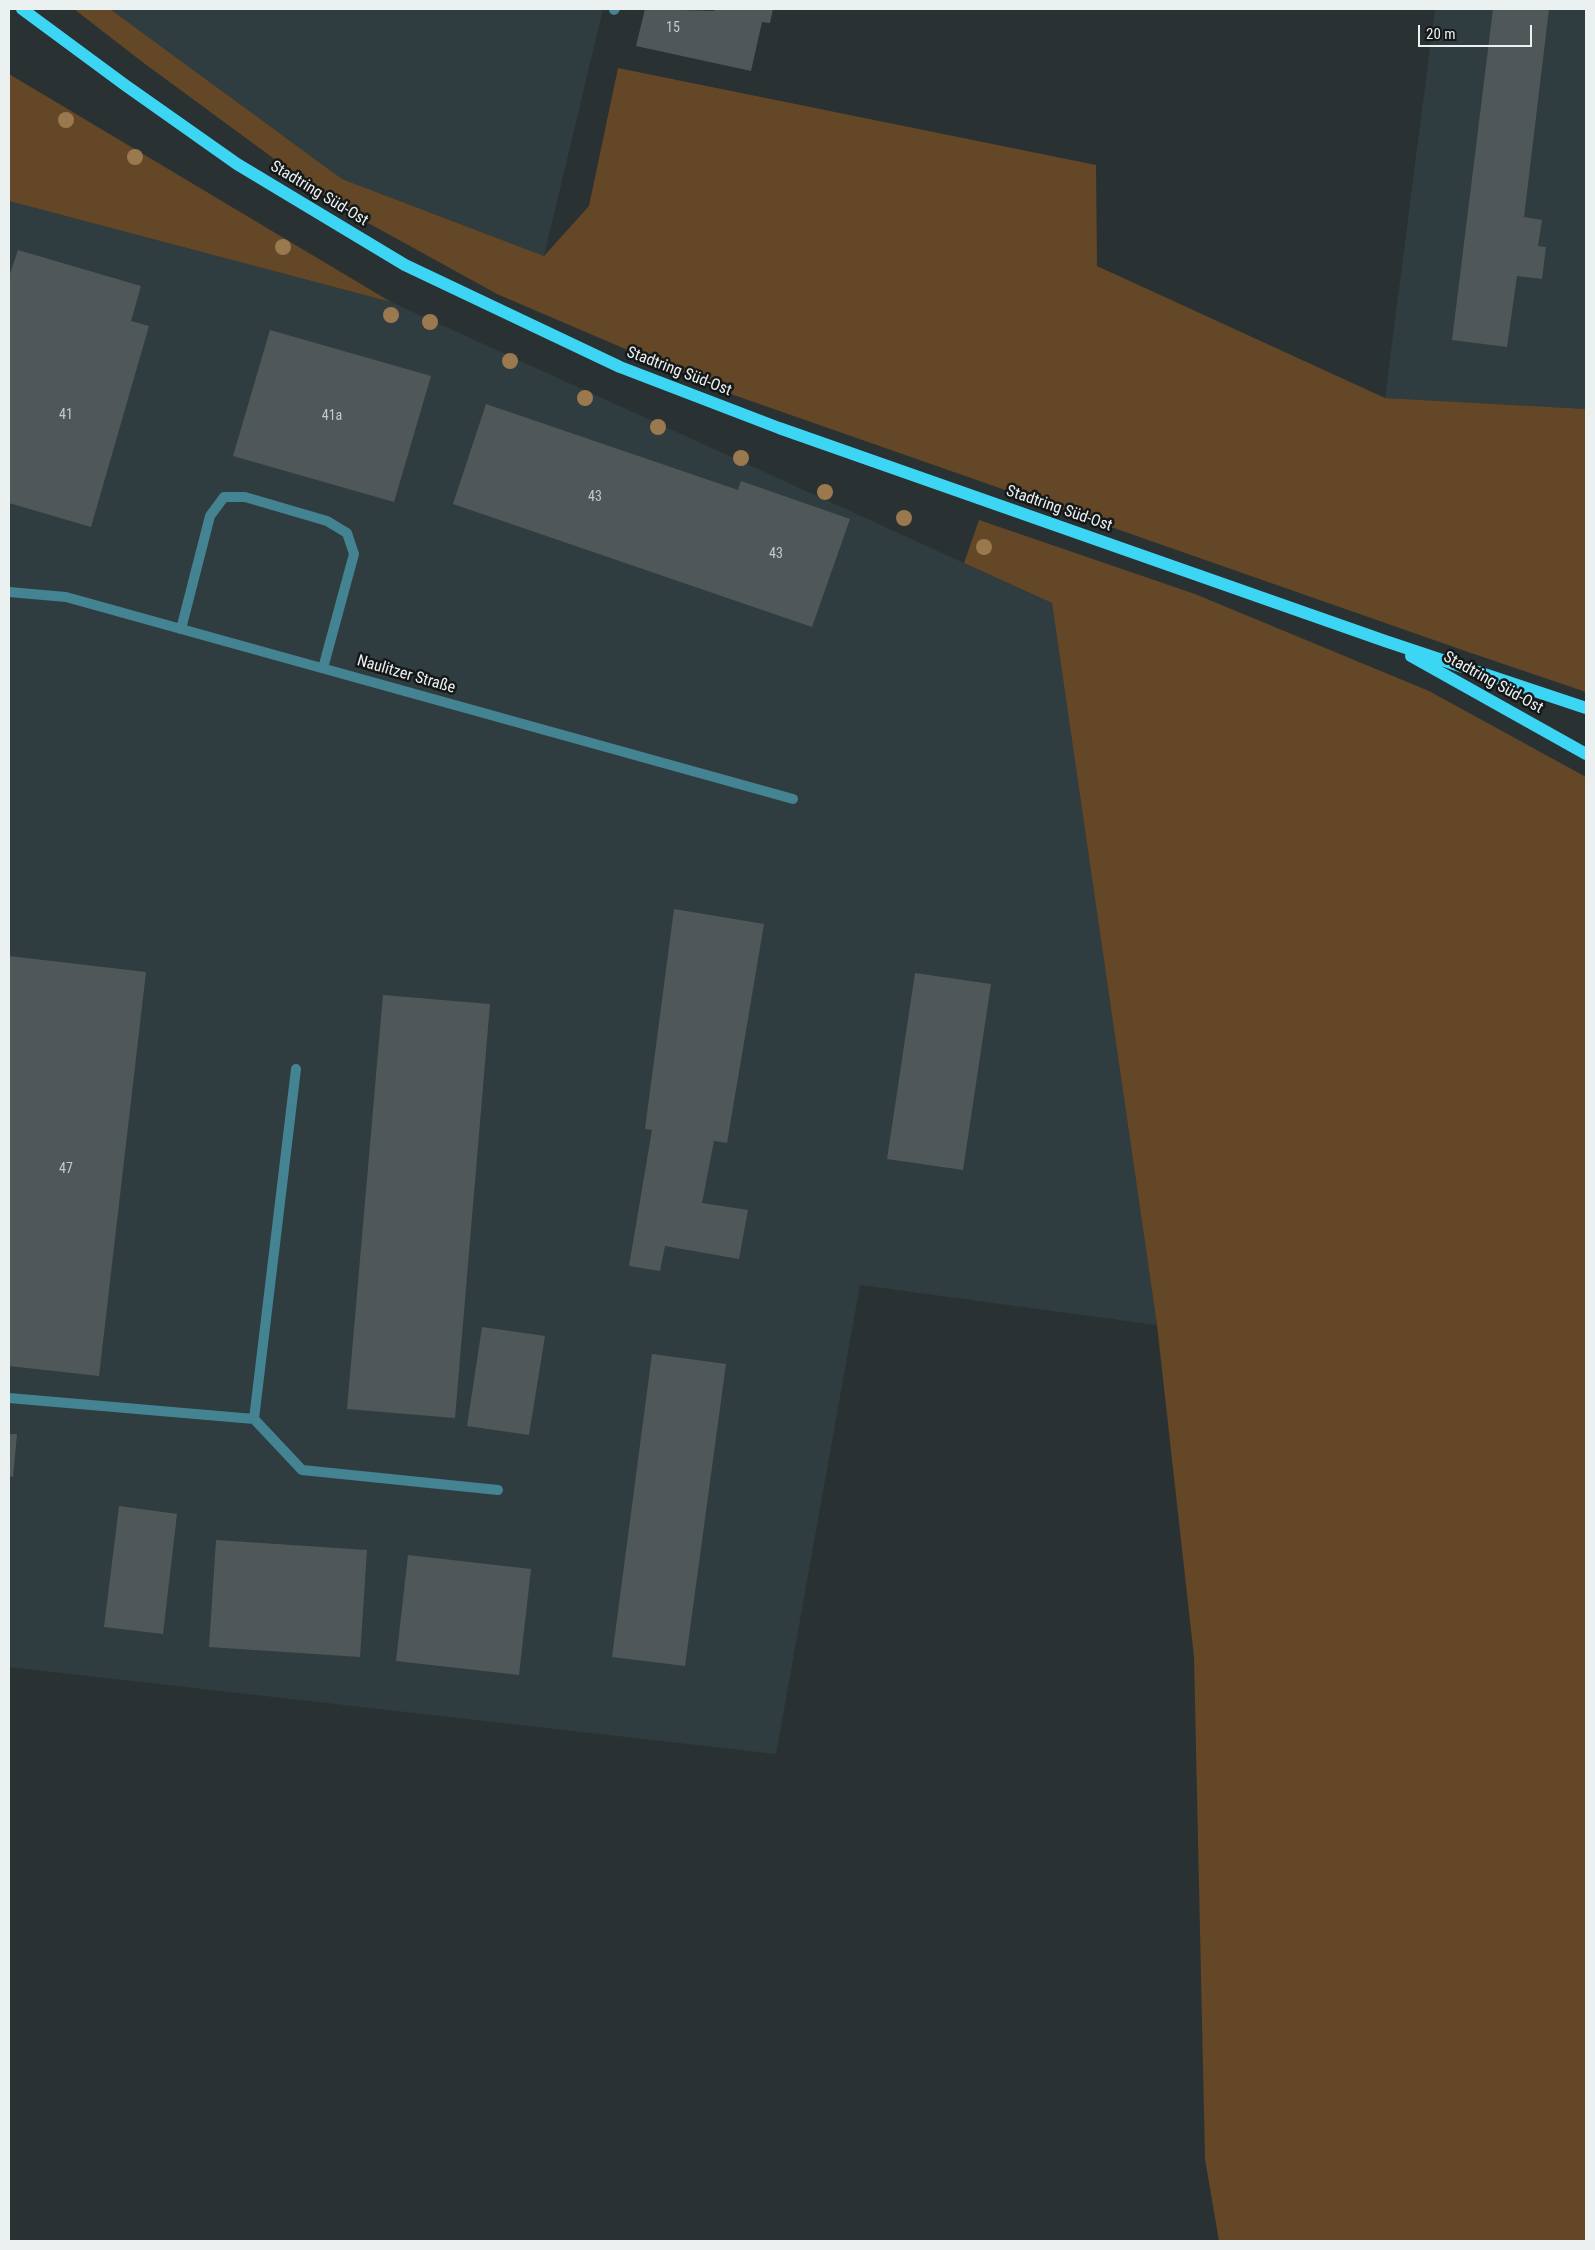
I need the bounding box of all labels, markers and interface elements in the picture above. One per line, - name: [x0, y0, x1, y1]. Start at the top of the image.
- scale bar: [1420, 15, 1534, 47]
- house number: 15: [666, 20, 680, 36]
- text: 20 m: [1426, 25, 1456, 43]
- street label: Stadtring Süd-Ost: [267, 157, 371, 231]
- street label: Stadtring Süd-Ost: [624, 343, 734, 401]
- house number: 41: [59, 407, 73, 423]
- house number: 41a: [322, 408, 342, 424]
- street label: Stadtring Süd-Ost: [1003, 482, 1115, 536]
- house number: 43: [588, 489, 602, 505]
- house number: 43: [769, 546, 783, 562]
- street label: Stadtring Süd-Ost: [1440, 648, 1546, 718]
- street label: Naulitzer Straße: [355, 652, 457, 698]
- house number: 47: [59, 1161, 73, 1177]

